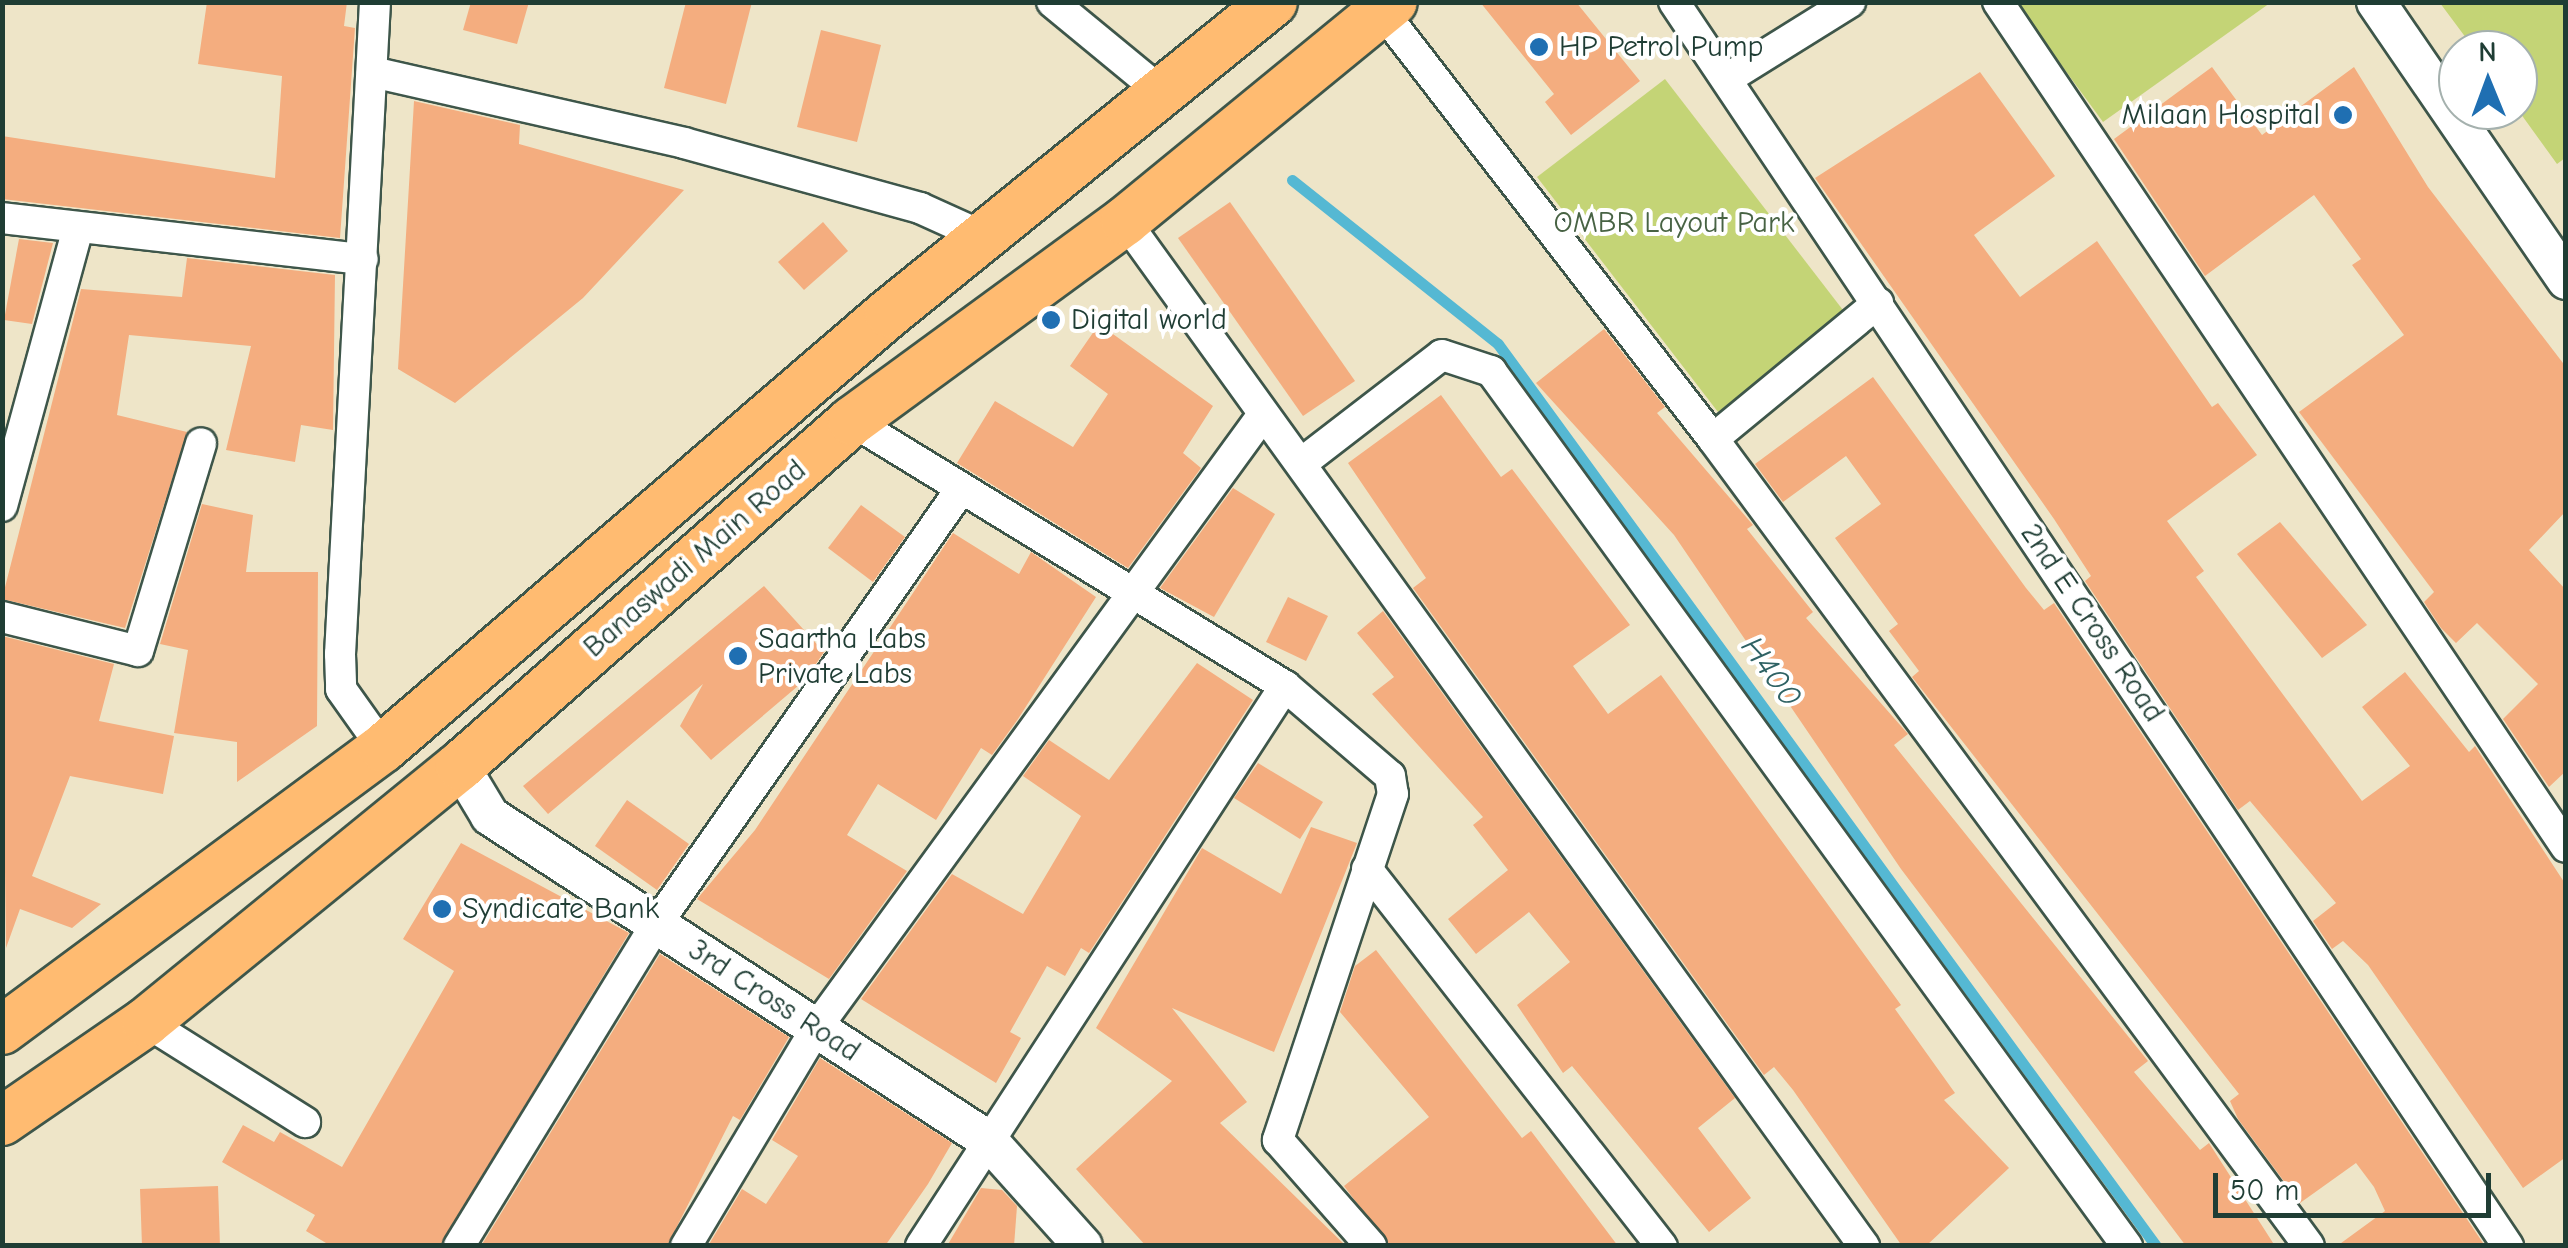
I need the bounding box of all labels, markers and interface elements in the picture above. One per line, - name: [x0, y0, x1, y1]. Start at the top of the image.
- place label: HP Petrol Pump: [1559, 29, 1763, 65]
- north arrow: [2438, 30, 2538, 130]
- marker: HP Petrol Pump: [1528, 36, 1550, 58]
- text: N: [2478, 36, 2497, 68]
- place label: Milaan Hospital: [2122, 97, 2320, 133]
- marker: Milaan Hospital: [2330, 102, 2356, 128]
- park label: OMBR Layout Park: [1554, 205, 1794, 241]
- place label: Digital world: [1071, 302, 1227, 338]
- marker: Digital world: [1040, 309, 1062, 331]
- street label: Banaswadi Main Road: [576, 453, 814, 665]
- street label: 2nd E Cross Road: [2012, 517, 2172, 729]
- place label: Saartha Labs Private Labs: [758, 621, 926, 692]
- water label: H400: [1733, 629, 1809, 715]
- marker: Saartha Labs Private Labs: [727, 645, 749, 667]
- place label: Syndicate Bank: [462, 891, 659, 927]
- marker: Syndicate Bank: [431, 898, 453, 920]
- street label: 3rd Cross Road: [681, 932, 867, 1070]
- scale bar: [2218, 1153, 2496, 1215]
- text: 50 m: [2230, 1173, 2299, 1208]

